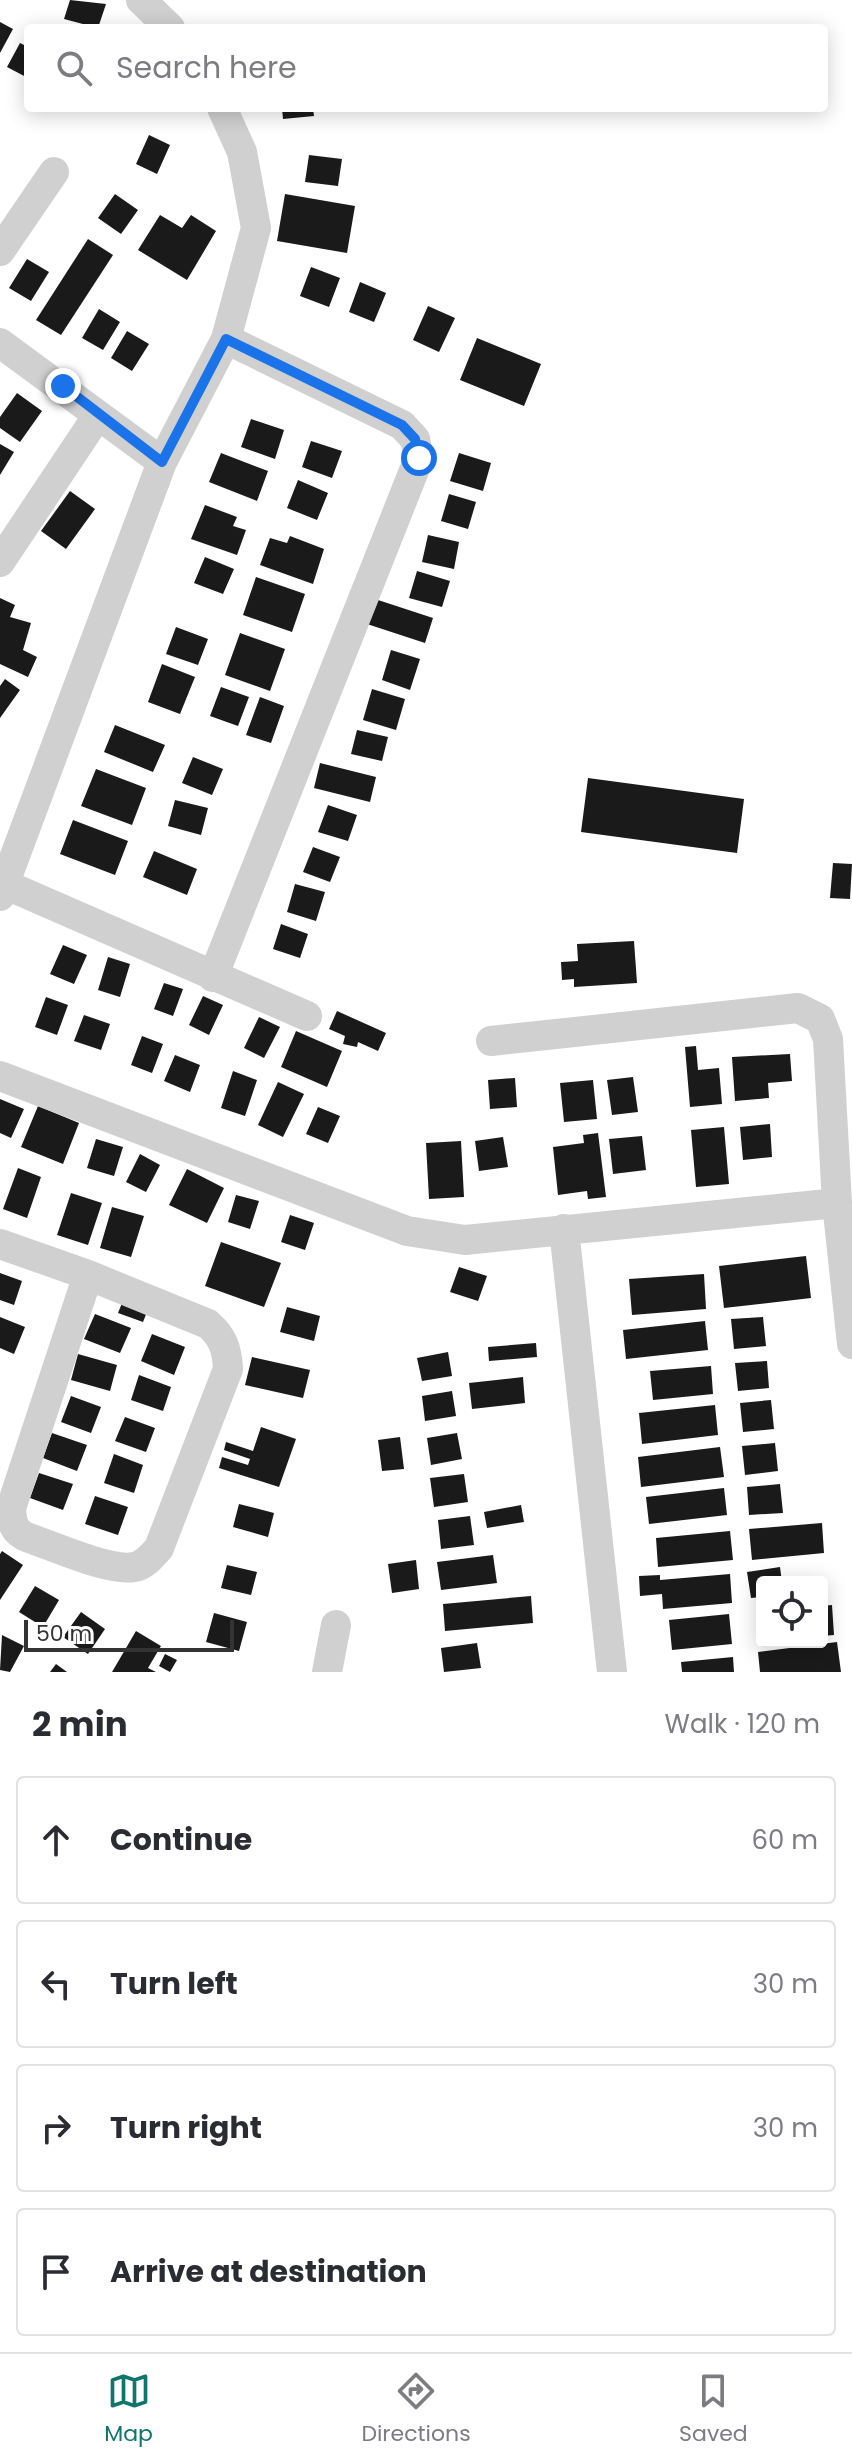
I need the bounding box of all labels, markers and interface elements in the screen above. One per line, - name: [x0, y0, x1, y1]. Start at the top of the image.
- search box: [24, 24, 828, 112]
- icon: search: [52, 46, 96, 90]
- text: Search here: [116, 46, 297, 89]
- route end: [45, 368, 81, 404]
- route start: [401, 440, 437, 476]
- map controls: [756, 1576, 828, 1648]
- button: locate: [756, 1576, 828, 1648]
- scale bar: [24, 1616, 234, 1652]
- text: 50 m: [36, 1618, 92, 1649]
- text: 2 min: [32, 1700, 128, 1748]
- text: Walk · 120 m: [665, 1706, 820, 1742]
- icon: ahead: [34, 1818, 78, 1862]
- text: Continue: [110, 1818, 252, 1861]
- text: 60 m: [751, 1822, 818, 1858]
- icon: left: [34, 1962, 78, 2006]
- text: Turn left: [110, 1962, 238, 2005]
- text: 30 m: [753, 1966, 818, 2002]
- icon: right: [34, 2106, 78, 2150]
- text: Turn right: [110, 2106, 262, 2149]
- text: 30 m: [753, 2110, 818, 2146]
- icon: arrive: [34, 2250, 78, 2294]
- text: Arrive at destination: [110, 2250, 427, 2293]
- tab: Map: [104, 2369, 153, 2450]
- tab: Directions: [361, 2369, 471, 2450]
- tab: Saved: [679, 2369, 748, 2450]

